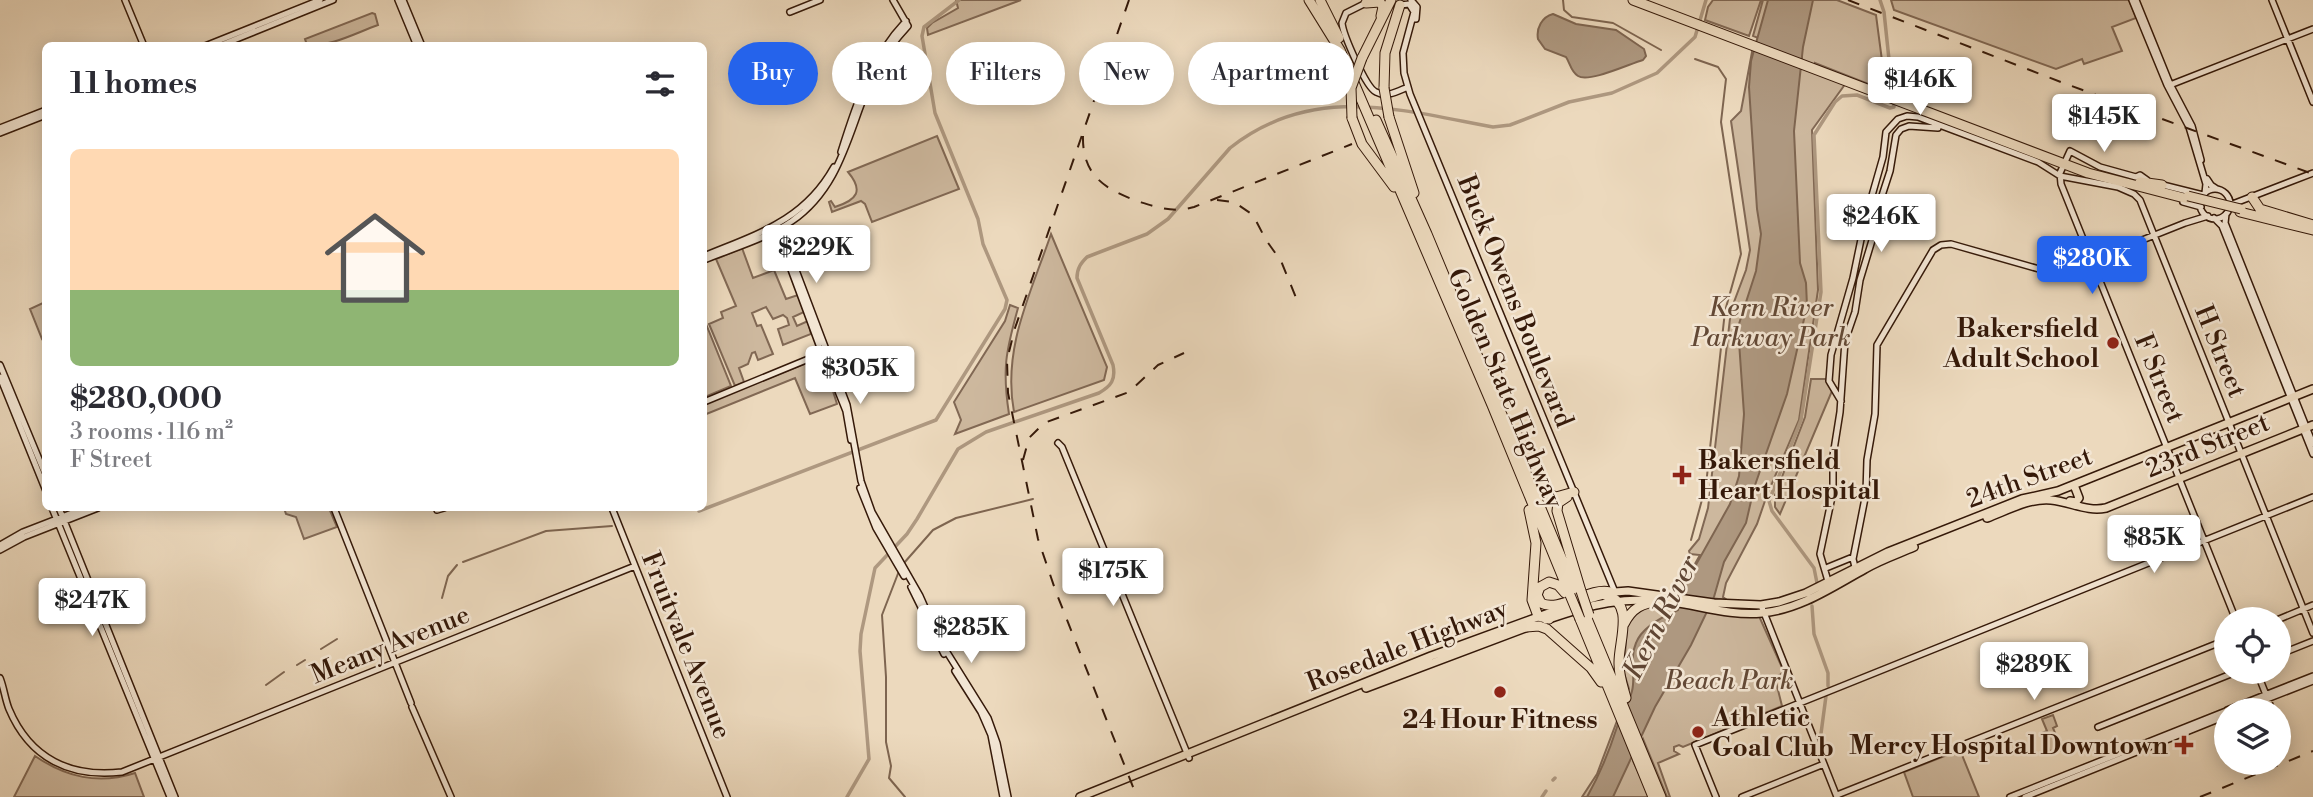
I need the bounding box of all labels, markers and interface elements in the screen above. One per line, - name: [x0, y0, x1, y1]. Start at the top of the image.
- chip: Buy: [728, 42, 818, 105]
- chip: Rent: [832, 42, 932, 105]
- chip: Filters: [946, 42, 1065, 105]
- chip: New: [1079, 42, 1174, 105]
- chip: Apartment: [1188, 42, 1354, 105]
- pin: $146K: [1871, 58, 1969, 117]
- text: 11 homes: [70, 65, 197, 103]
- icon: filters: [641, 65, 679, 103]
- text: $146K: [1884, 66, 1956, 94]
- pin: $145K: [2055, 94, 2153, 154]
- text: $145K: [2068, 103, 2140, 131]
- street label: Buck Owens Boulevard: [1450, 170, 1580, 432]
- pin: $246K: [1832, 194, 1930, 254]
- icon: home: [312, 195, 438, 321]
- text: $246K: [1843, 203, 1919, 231]
- pin: $229K: [767, 226, 865, 285]
- text: $229K: [778, 234, 854, 262]
- pin: $280K: [2043, 236, 2141, 296]
- text: $280K: [2053, 245, 2131, 273]
- street label: Golden State Highway: [1440, 264, 1570, 513]
- park label: Kern River Parkway Park: [1690, 292, 1851, 354]
- street label: H Street: [2187, 300, 2253, 402]
- place label: Bakersfield Adult School: [1942, 313, 2099, 375]
- street label: F Street: [2127, 329, 2191, 428]
- marker: Bakersfield Adult School: [2105, 335, 2121, 351]
- pin: $305K: [811, 346, 909, 406]
- text: $305K: [821, 355, 899, 383]
- text: $280,000: [70, 380, 222, 418]
- street label: 23rd Street: [2141, 407, 2274, 485]
- text: 3 rooms · 116 m²: [70, 418, 233, 446]
- street label: 24th Street: [1962, 440, 2097, 515]
- place label: Bakersfield Heart Hospital: [1698, 445, 1880, 507]
- text: F Street: [70, 446, 152, 474]
- marker: Bakersfield Heart Hospital: [1672, 465, 1692, 485]
- pin: $85K: [2113, 516, 2195, 575]
- text: $85K: [2123, 524, 2185, 552]
- street label: Fruitvale Avenue: [634, 547, 738, 744]
- pin: $175K: [1064, 548, 1162, 608]
- water label: Kern River: [1615, 549, 1708, 686]
- text: $175K: [1078, 557, 1148, 585]
- pin: $247K: [43, 578, 141, 638]
- text: $247K: [55, 587, 129, 615]
- street label: Rosedale Highway: [1302, 593, 1513, 699]
- street label: Meany Avenue: [306, 599, 474, 691]
- pin: $285K: [922, 606, 1020, 665]
- map controls: [2214, 607, 2291, 775]
- button: locate: [2214, 607, 2291, 684]
- text: $285K: [933, 614, 1009, 642]
- pin: $289K: [1985, 642, 2083, 702]
- text: $289K: [1996, 651, 2072, 679]
- park label: Beach Park: [1664, 665, 1794, 697]
- marker: 24 Hour Fitness: [1492, 684, 1508, 700]
- button: layers: [2214, 698, 2291, 775]
- place label: Athletic Goal Club: [1711, 702, 1834, 764]
- place label: 24 Hour Fitness: [1402, 704, 1598, 736]
- marker: Athletic Goal Club: [1690, 724, 1706, 740]
- place label: Mercy Hospital Downtown: [1849, 730, 2168, 762]
- marker: Mercy Hospital Downtown: [2174, 735, 2194, 755]

